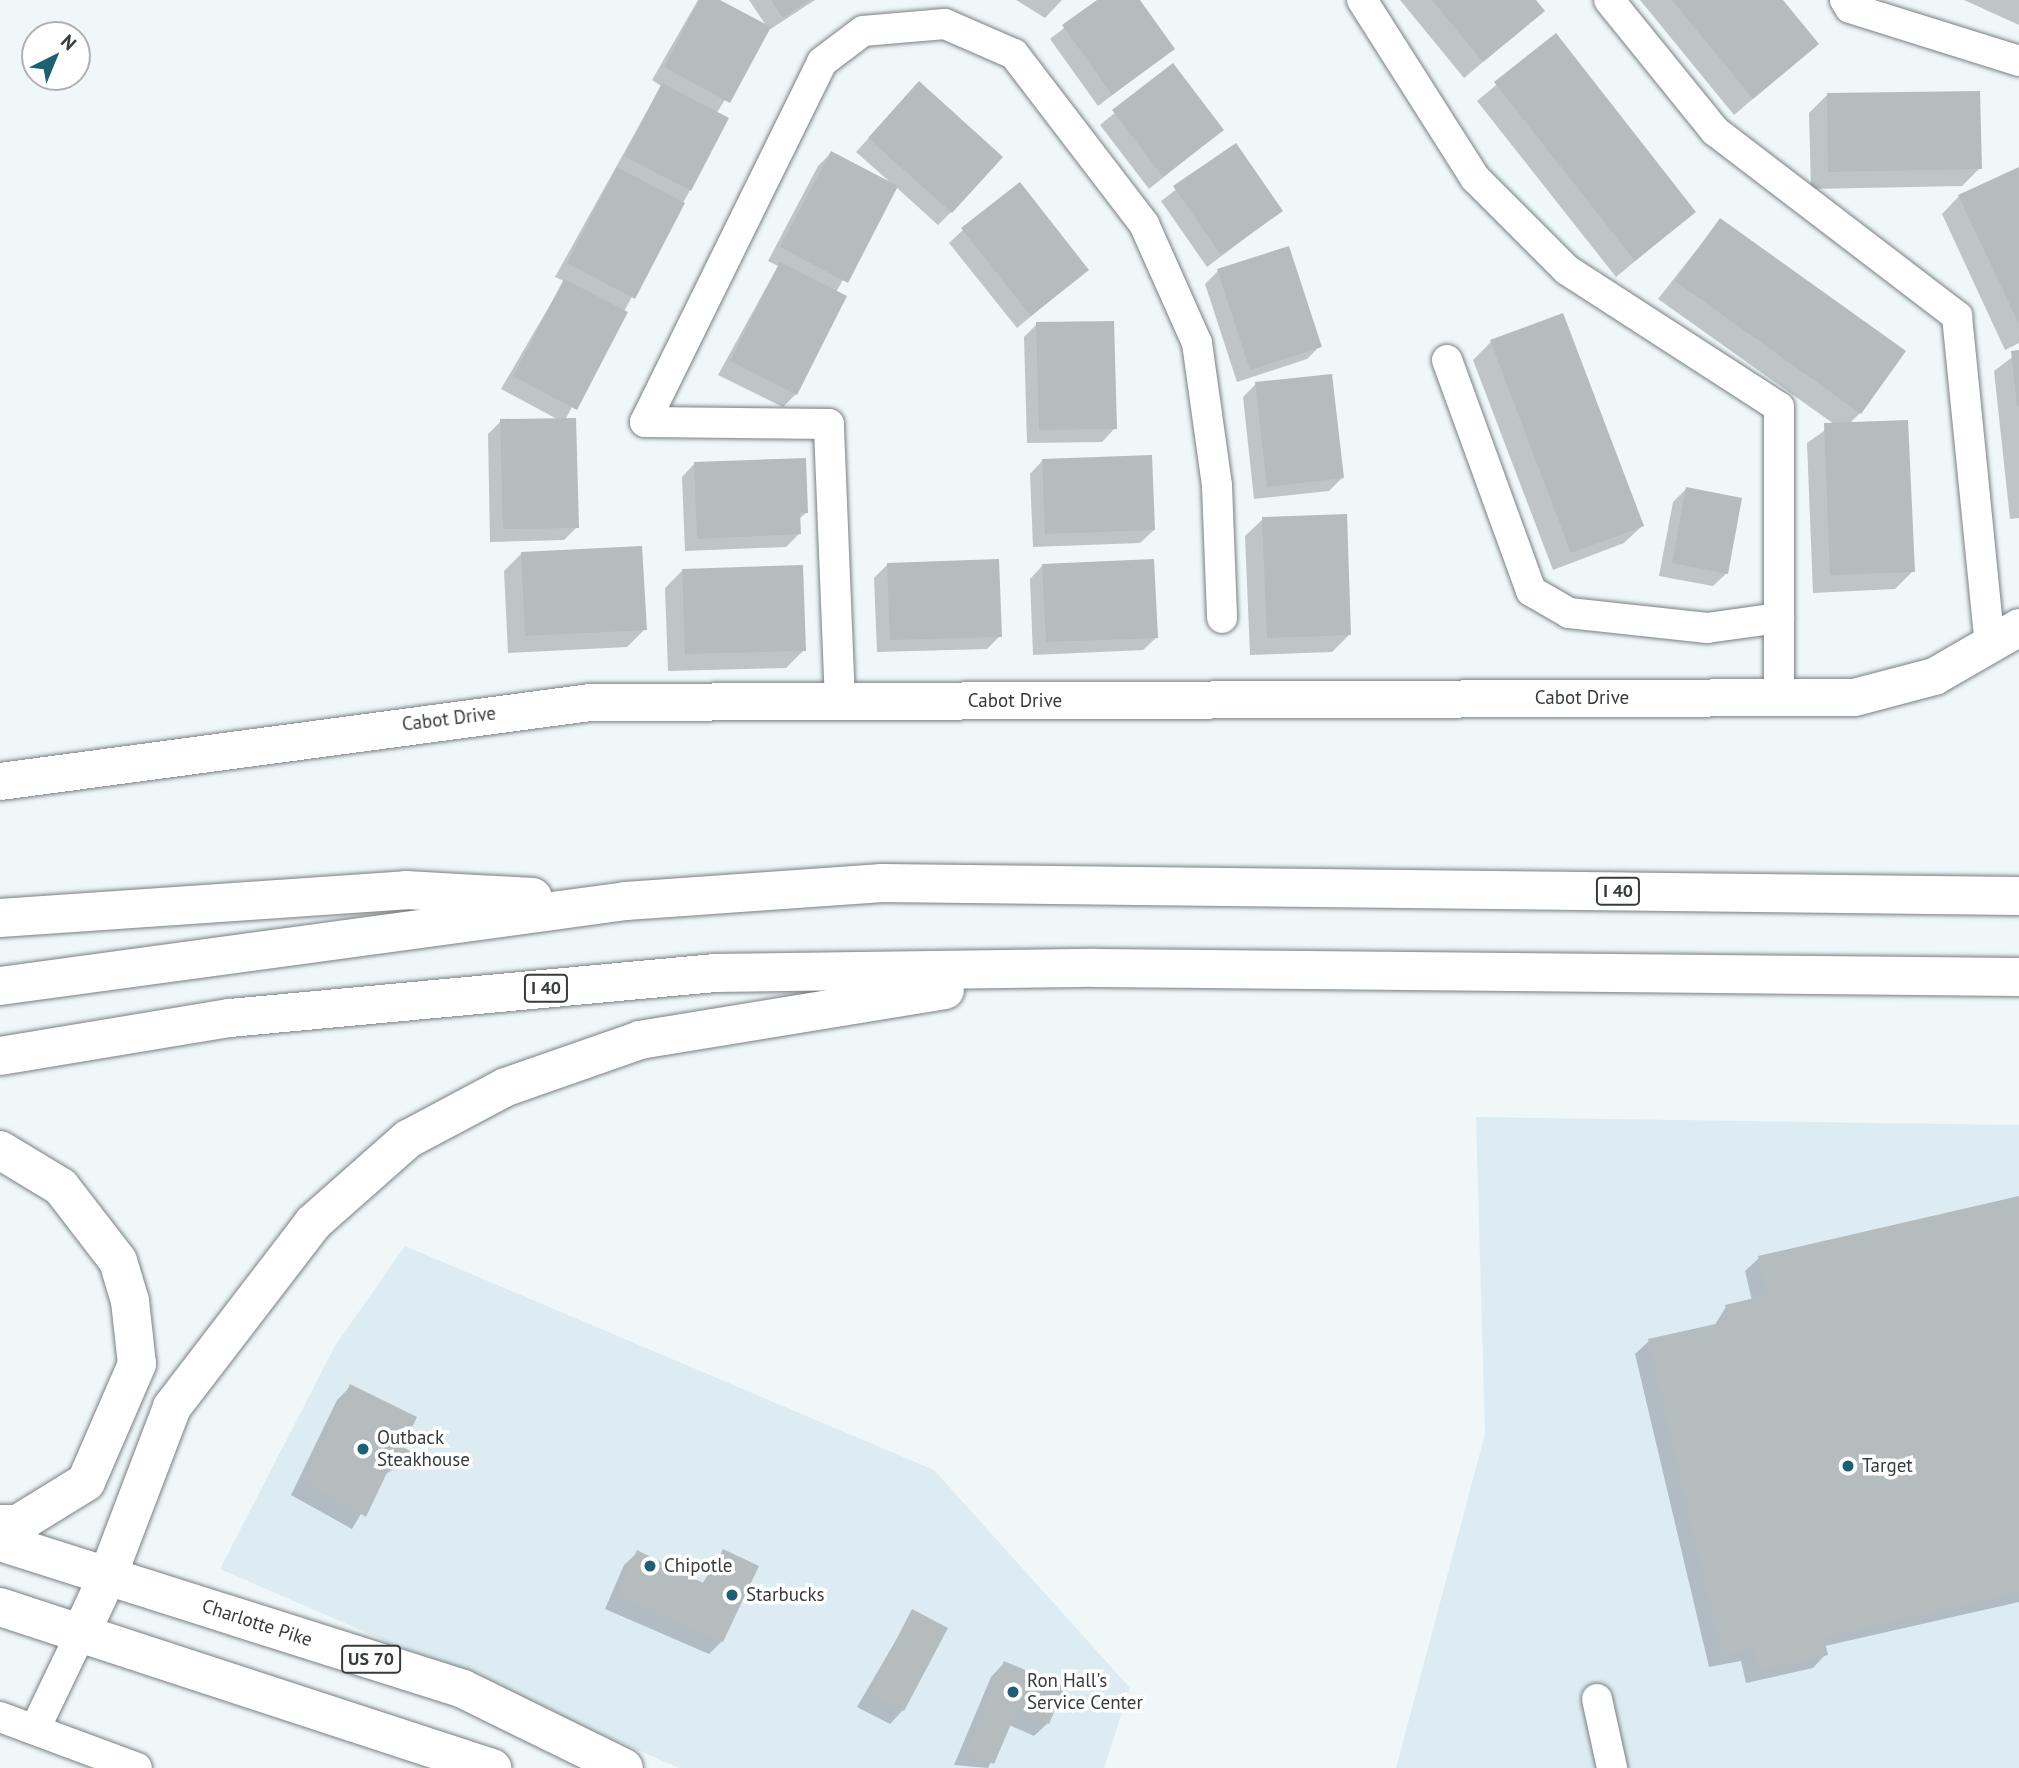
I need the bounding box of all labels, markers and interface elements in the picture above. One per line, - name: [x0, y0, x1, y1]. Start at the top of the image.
- north arrow: [21, 21, 91, 91]
- text: N: [56, 29, 82, 55]
- street label: Cabot Drive: [1535, 687, 1629, 709]
- street label: Cabot Drive: [968, 690, 1062, 712]
- street label: Cabot Drive: [401, 702, 497, 736]
- road number: I 40: [1595, 876, 1641, 906]
- road number: I 40: [523, 973, 569, 1002]
- place label: Outback Steakhouse: [377, 1427, 470, 1471]
- marker: Outback Steakhouse: [355, 1441, 371, 1457]
- place label: Target: [1862, 1455, 1913, 1477]
- marker: Target: [1840, 1458, 1856, 1474]
- place label: Chipotle: [664, 1555, 732, 1577]
- marker: Chipotle: [642, 1558, 658, 1574]
- place label: Starbucks: [746, 1584, 825, 1606]
- marker: Starbucks: [724, 1587, 740, 1603]
- street label: Charlotte Pike: [199, 1594, 315, 1652]
- road number: US 70: [340, 1644, 402, 1674]
- place label: Ron Hall's Service Center: [1027, 1670, 1143, 1714]
- marker: Ron Hall's Service Center: [1005, 1684, 1021, 1700]

